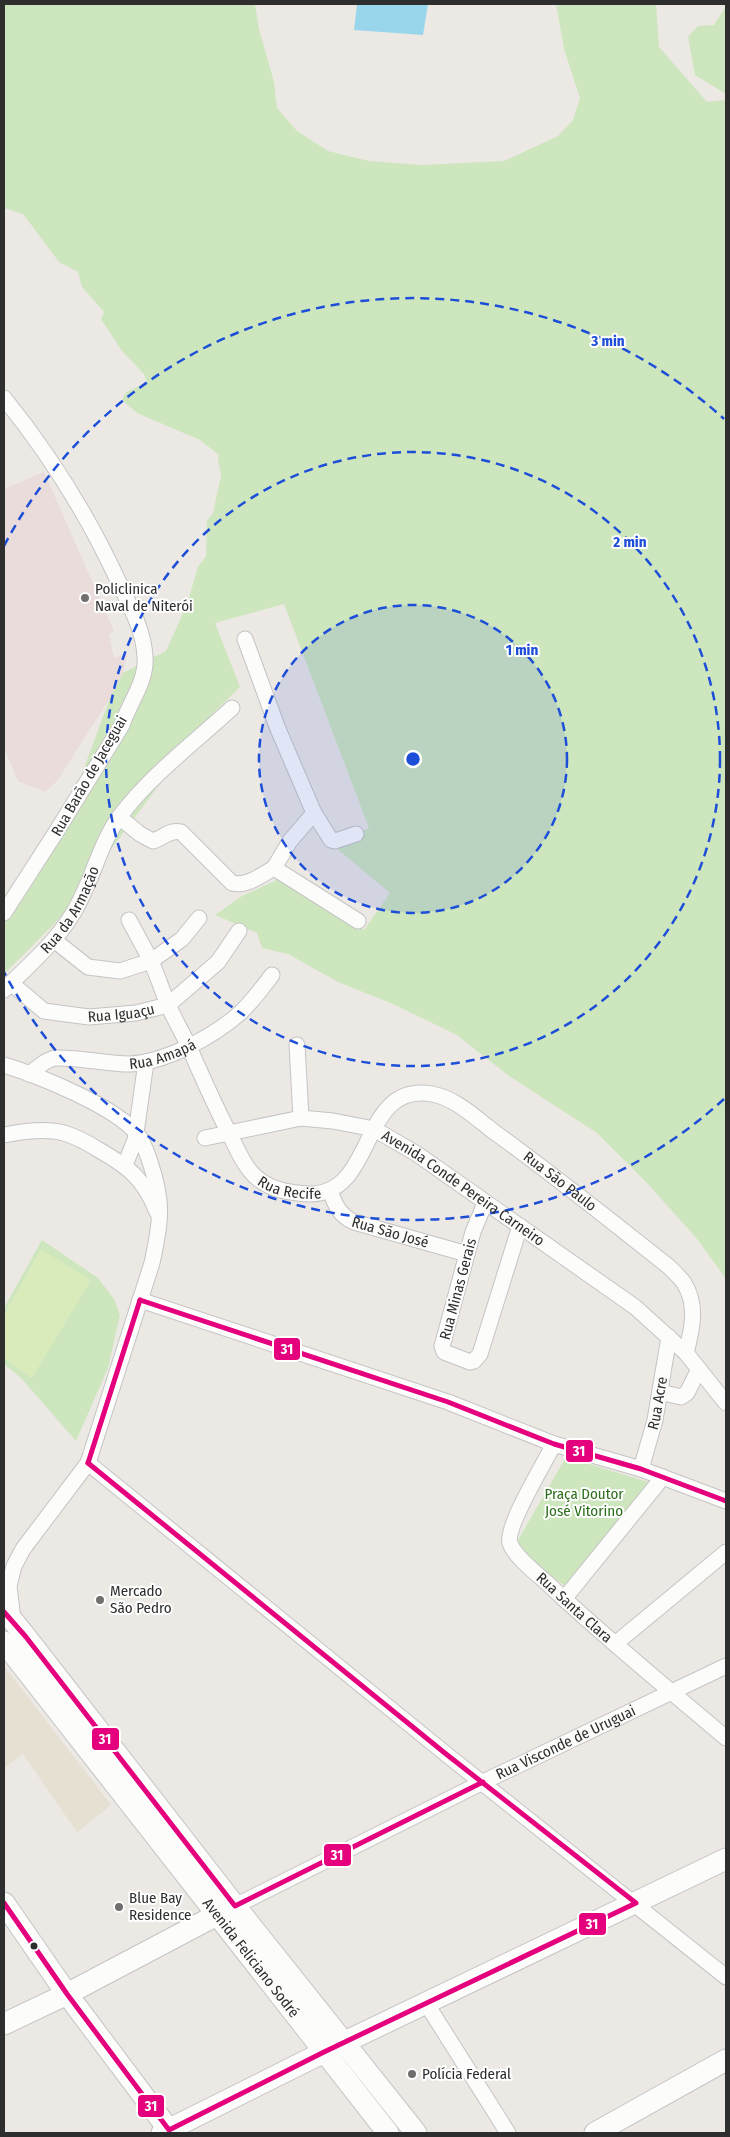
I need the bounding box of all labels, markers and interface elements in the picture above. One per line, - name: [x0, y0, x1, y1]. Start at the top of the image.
- text: 3 min: [590, 332, 625, 350]
- text: 2 min: [612, 533, 647, 551]
- place label: Policlinica Naval de Niterói: [95, 580, 193, 615]
- marker: Policlinica Naval de Niterói: [79, 592, 91, 604]
- text: 1 min: [506, 641, 538, 659]
- street label: Rua Barão de Jaceguai: [47, 713, 131, 839]
- centre of rings: [404, 750, 422, 768]
- street label: Rua da Armação: [37, 863, 103, 957]
- street label: Rua Iguaçu: [87, 1000, 156, 1026]
- street label: Rua Amapá: [128, 1036, 199, 1073]
- street label: Avenida Conde Pereira Carneiro: [379, 1126, 548, 1250]
- street label: Rua São Paulo: [520, 1148, 600, 1215]
- street label: Rua Recife: [254, 1172, 322, 1203]
- street label: Rua São José: [350, 1213, 431, 1252]
- street label: Rua Minas Gerais: [436, 1236, 480, 1342]
- line badge: 31: [273, 1337, 301, 1361]
- text: 31: [280, 1341, 293, 1358]
- street label: Rua Acre: [644, 1375, 671, 1432]
- line badge: 31: [565, 1439, 594, 1463]
- text: 31: [572, 1443, 585, 1460]
- park label: Praça Doutor José Vitorino: [544, 1485, 624, 1520]
- street label: Rua Santa Clara: [533, 1569, 616, 1647]
- place label: Mercado São Pedro: [110, 1582, 172, 1617]
- marker: Mercado São Pedro: [94, 1594, 106, 1606]
- street label: Rua Visconde de Uruguai: [493, 1702, 638, 1783]
- line badge: 31: [91, 1727, 120, 1751]
- text: 31: [98, 1731, 111, 1748]
- line badge: 31: [323, 1843, 352, 1867]
- text: 31: [330, 1847, 343, 1864]
- place label: Blue Bay Residence: [129, 1889, 191, 1924]
- street label: Avenida Feliciano Sodré: [199, 1895, 303, 2021]
- marker: Blue Bay Residence: [113, 1901, 125, 1913]
- line badge: 31: [578, 1912, 607, 1936]
- text: 31: [585, 1916, 598, 1933]
- unlabelled marker: [29, 1941, 39, 1951]
- place label: Polícia Federal: [422, 2065, 511, 2083]
- marker: Polícia Federal: [406, 2068, 418, 2080]
- line badge: 31: [137, 2094, 165, 2118]
- text: 31: [144, 2098, 157, 2115]

